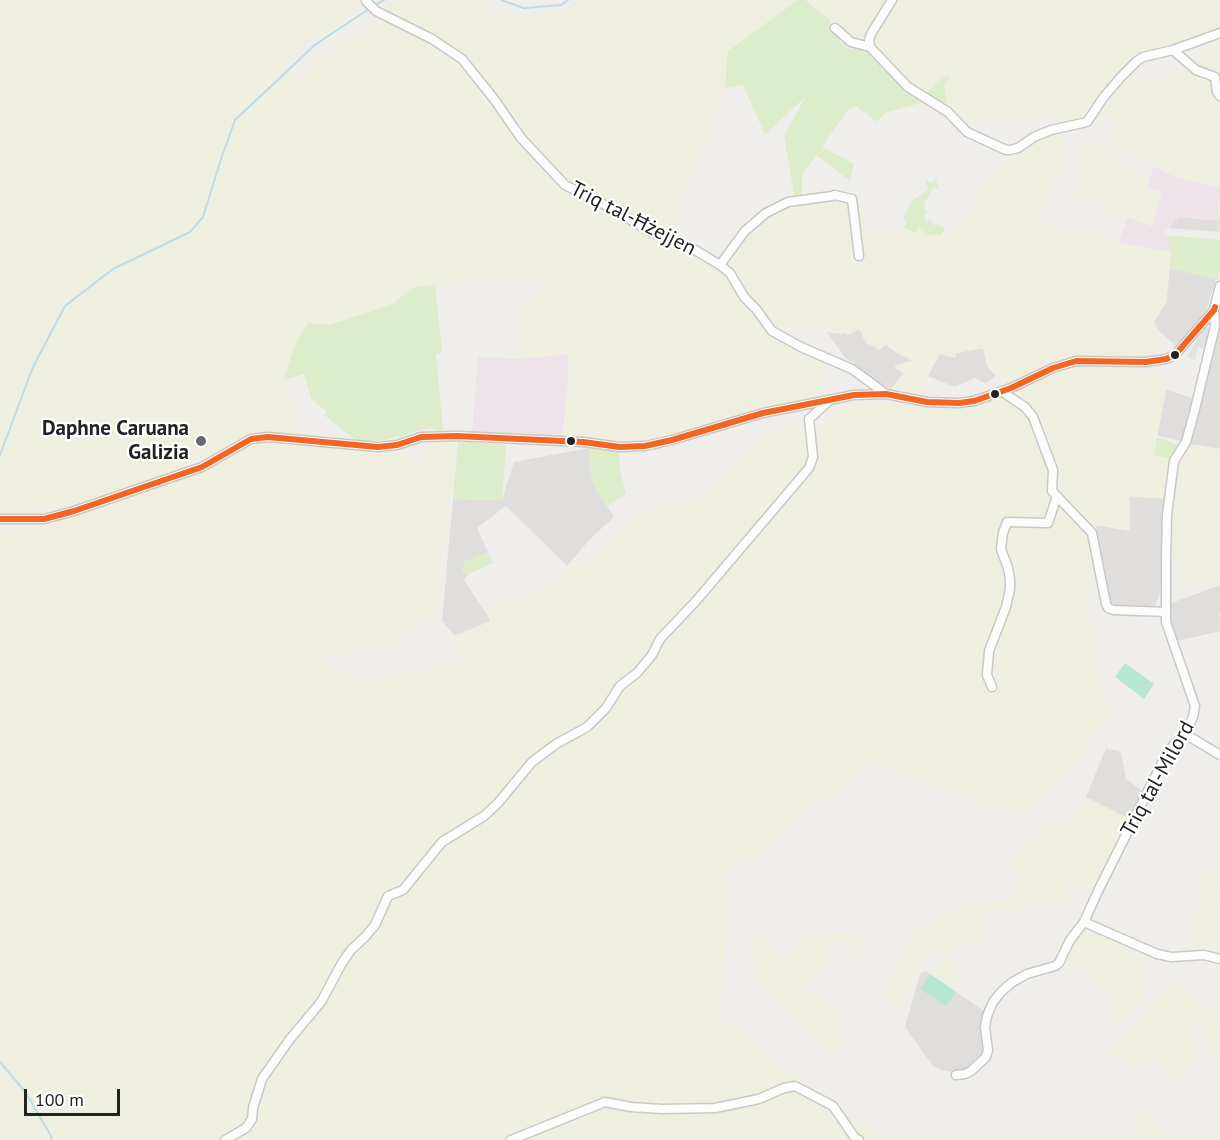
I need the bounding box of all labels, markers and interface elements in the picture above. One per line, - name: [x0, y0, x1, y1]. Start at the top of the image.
- street label: Triq tal-Ħżejjen: [566, 177, 700, 261]
- unlabelled marker: [1169, 349, 1181, 361]
- unlabelled marker: [989, 388, 1001, 400]
- place label: Daphne Caruana Galizia: [42, 416, 189, 466]
- marker: Daphne Caruana Galizia: [194, 434, 208, 448]
- unlabelled marker: [565, 435, 577, 447]
- street label: Triq tal-Milord: [1116, 717, 1200, 841]
- scale bar: [27, 1077, 123, 1115]
- text: 100 m: [35, 1088, 84, 1111]

